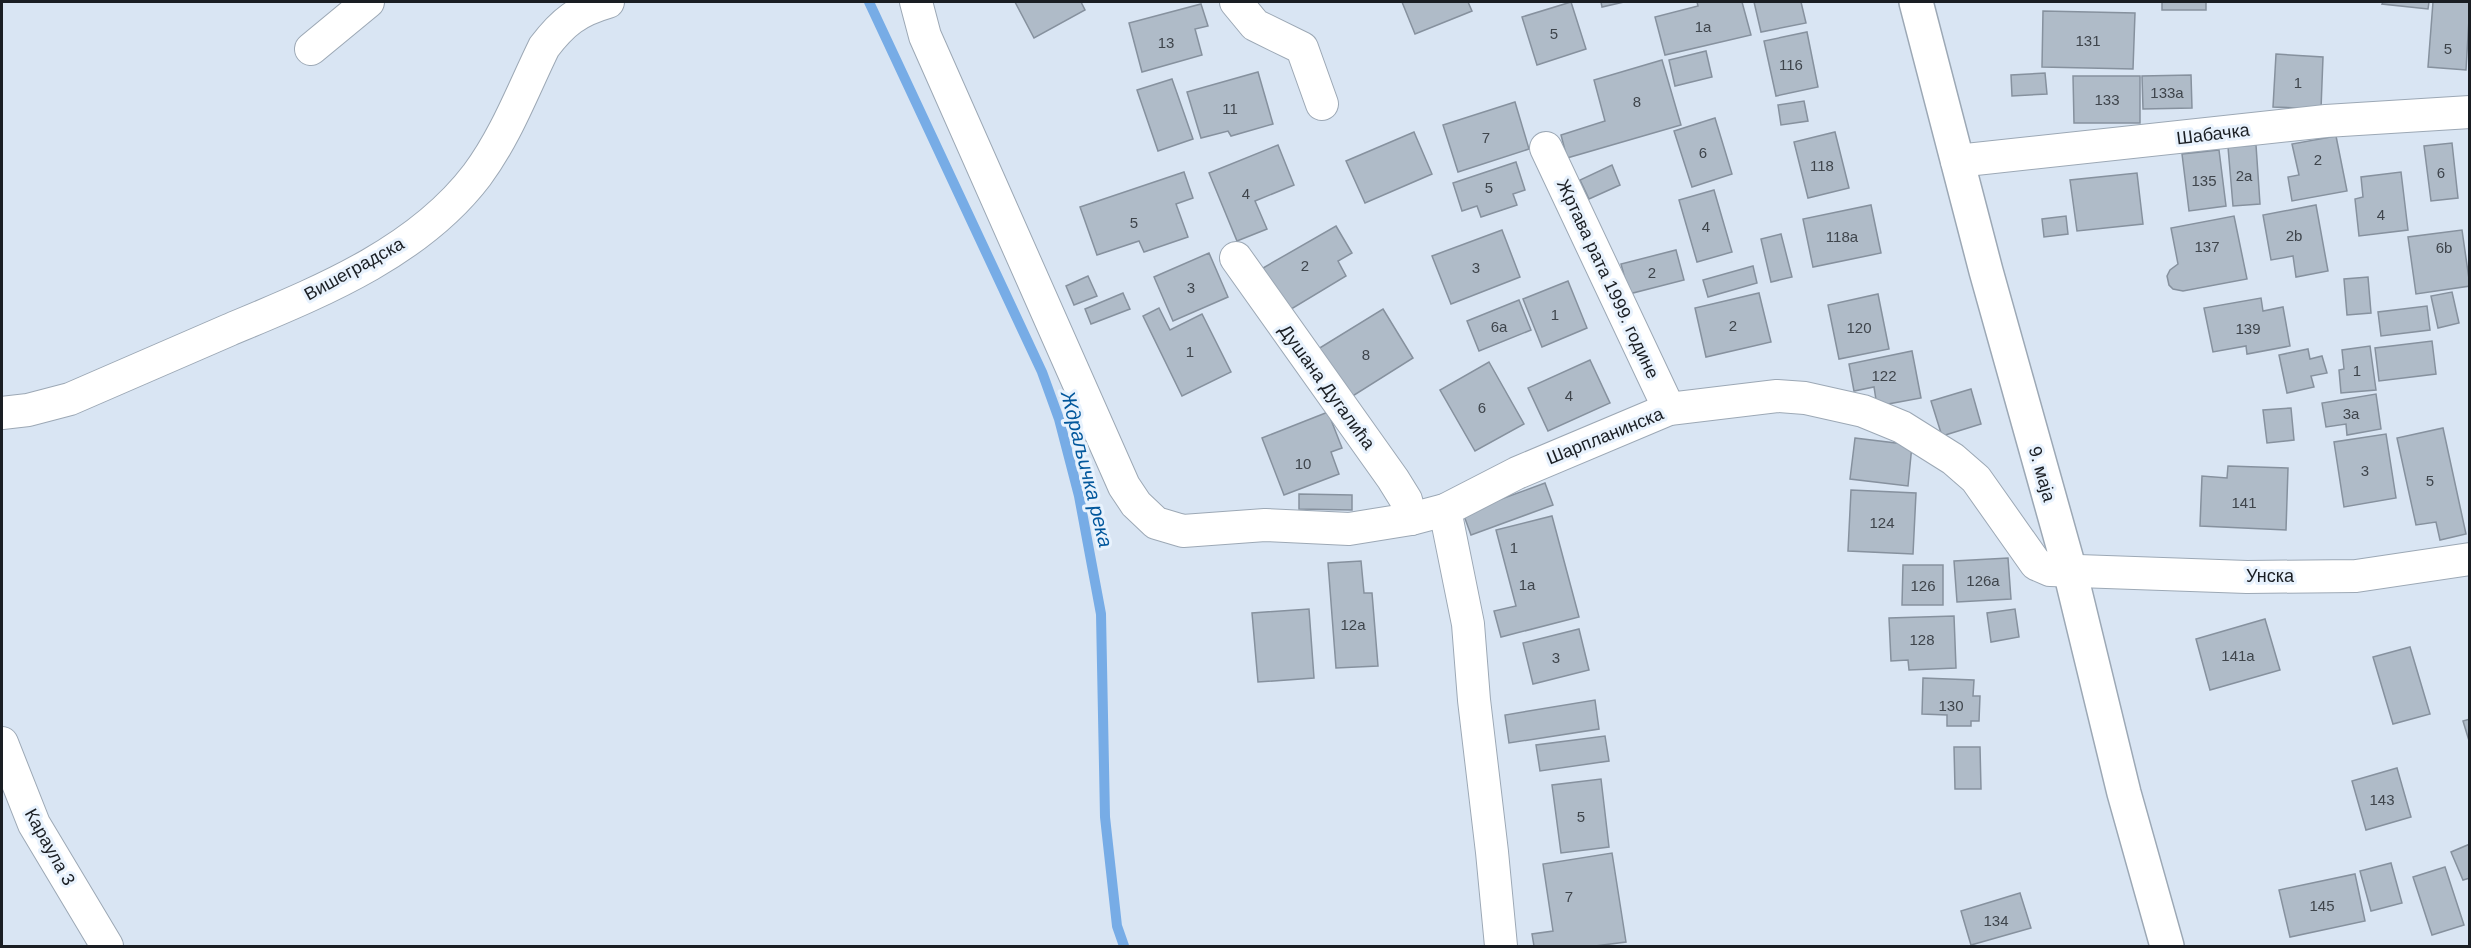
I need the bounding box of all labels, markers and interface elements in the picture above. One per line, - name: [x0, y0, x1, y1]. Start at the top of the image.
- house number: 1a: [1695, 18, 1712, 35]
- house number: 5: [1550, 25, 1558, 42]
- house number: 131: [2075, 32, 2101, 49]
- house number: 13: [1158, 34, 1174, 51]
- house number: 5: [2444, 40, 2452, 57]
- house number: 116: [1779, 56, 1803, 73]
- house number: 1: [2294, 74, 2302, 91]
- house number: 133a: [2150, 84, 2184, 101]
- house number: 133: [2094, 91, 2120, 108]
- house number: 8: [1633, 93, 1641, 110]
- house number: 11: [1222, 100, 1238, 117]
- street label: Шабачка: [2175, 119, 2252, 148]
- house number: 7: [1482, 129, 1490, 146]
- house number: 6: [1699, 144, 1707, 161]
- house number: 2: [2314, 151, 2322, 168]
- house number: 118: [1810, 157, 1834, 174]
- house number: 6: [2437, 164, 2445, 181]
- house number: 2a: [2236, 167, 2253, 184]
- house number: 135: [2191, 172, 2217, 189]
- street label: Жртава рата 1999. године: [1552, 176, 1664, 382]
- house number: 5: [1485, 179, 1493, 196]
- house number: 4: [1242, 185, 1250, 202]
- house number: 4: [2377, 206, 2385, 223]
- house number: 5: [1130, 214, 1138, 231]
- house number: 4: [1702, 218, 1710, 235]
- house number: 2b: [2286, 227, 2302, 244]
- house number: 118a: [1826, 228, 1859, 245]
- street label: Вишеградска: [301, 233, 408, 305]
- house number: 137: [2194, 238, 2220, 255]
- house number: 6b: [2436, 239, 2452, 256]
- house number: 2: [1301, 257, 1309, 274]
- house number: 3: [1472, 259, 1480, 276]
- house number: 2: [1648, 264, 1656, 281]
- house number: 3: [1187, 279, 1195, 296]
- house number: 1: [1551, 305, 1559, 323]
- house number: 2: [1729, 317, 1737, 334]
- house number: 6a: [1491, 318, 1508, 335]
- house number: 120: [1846, 319, 1872, 336]
- house number: 139: [2235, 320, 2261, 337]
- street label: Душана Дугалића: [1275, 321, 1380, 454]
- house number: 1: [1186, 343, 1194, 360]
- house number: 8: [1362, 346, 1370, 363]
- house number: 1: [2353, 362, 2361, 379]
- house number: 122: [1871, 367, 1897, 384]
- house number: 4: [1565, 387, 1573, 404]
- water label: Ждраљичка река: [1057, 388, 1117, 549]
- house number: 6: [1478, 399, 1486, 416]
- street label: Шарпланинска: [1544, 403, 1667, 468]
- house number: 3a: [2343, 405, 2360, 422]
- street label: 9. маја: [2025, 444, 2060, 505]
- house number: 10: [1295, 455, 1311, 472]
- house number: 3: [2361, 462, 2369, 479]
- house number: 5: [2426, 472, 2434, 489]
- house number: 141: [2231, 494, 2257, 511]
- house number: 124: [1869, 514, 1895, 531]
- house number: 1: [1510, 539, 1518, 556]
- street label: Унска: [2246, 566, 2295, 586]
- house number: 126a: [1966, 572, 2000, 589]
- house number: 1a: [1519, 576, 1536, 593]
- house number: 126: [1910, 577, 1936, 594]
- house number: 12a: [1340, 616, 1366, 633]
- house number: 128: [1909, 631, 1935, 648]
- house number: 141a: [2221, 647, 2255, 664]
- house number: 3: [1552, 649, 1560, 666]
- house number: 130: [1938, 697, 1964, 714]
- house number: 143: [2369, 791, 2395, 808]
- street label: Караула 3: [21, 805, 79, 889]
- house number: 5: [1577, 808, 1585, 825]
- house number: 7: [1565, 888, 1573, 905]
- house number: 145: [2309, 897, 2335, 914]
- house number: 134: [1983, 912, 2009, 929]

